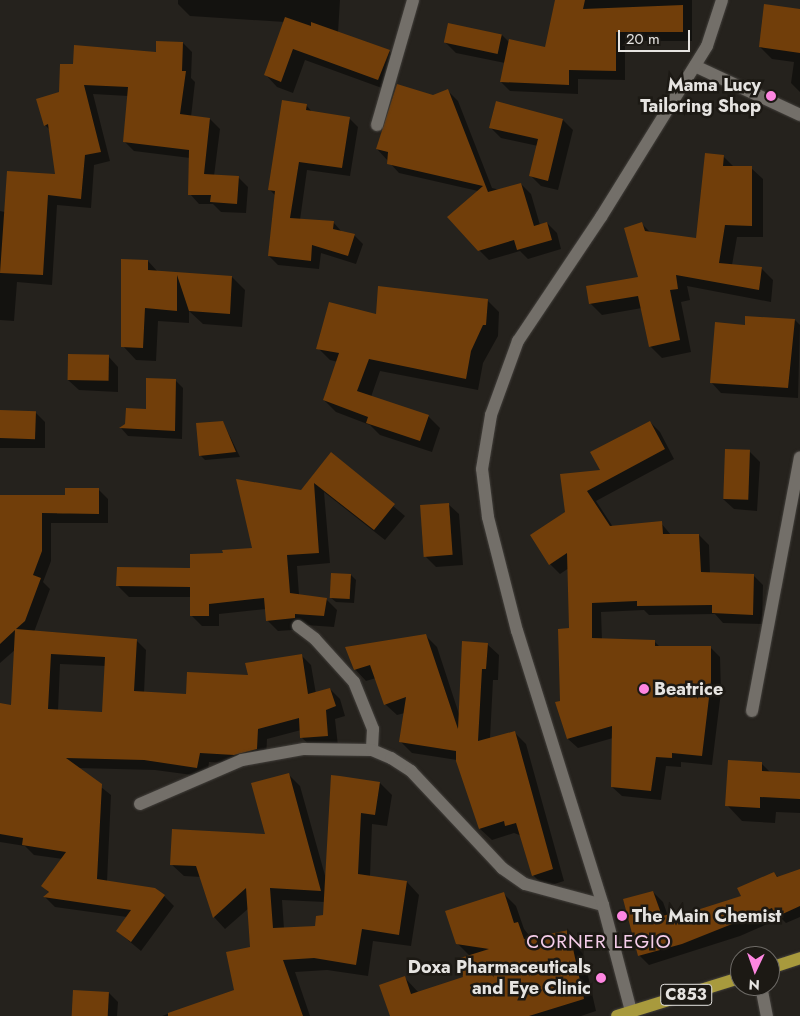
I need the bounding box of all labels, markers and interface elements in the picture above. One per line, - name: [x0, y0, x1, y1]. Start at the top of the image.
- scale bar: [620, 20, 692, 52]
- text: 20 m: [626, 28, 660, 50]
- place label: Mama Lucy Tailoring Shop: [640, 75, 761, 118]
- marker: Mama Lucy Tailoring Shop: [765, 90, 777, 102]
- place label: Beatrice: [654, 678, 723, 700]
- marker: Beatrice: [638, 683, 650, 695]
- place label: The Main Chemist: [632, 905, 781, 927]
- marker: The Main Chemist: [616, 910, 628, 922]
- district label: CORNER LEGIO: [525, 931, 673, 953]
- north arrow: [730, 946, 780, 996]
- place label: Doxa Pharmaceuticals and Eye Clinic: [408, 957, 591, 1000]
- marker: Doxa Pharmaceuticals and Eye Clinic: [595, 972, 607, 984]
- text: N: [748, 975, 760, 995]
- road number: C853: [660, 982, 712, 1008]

